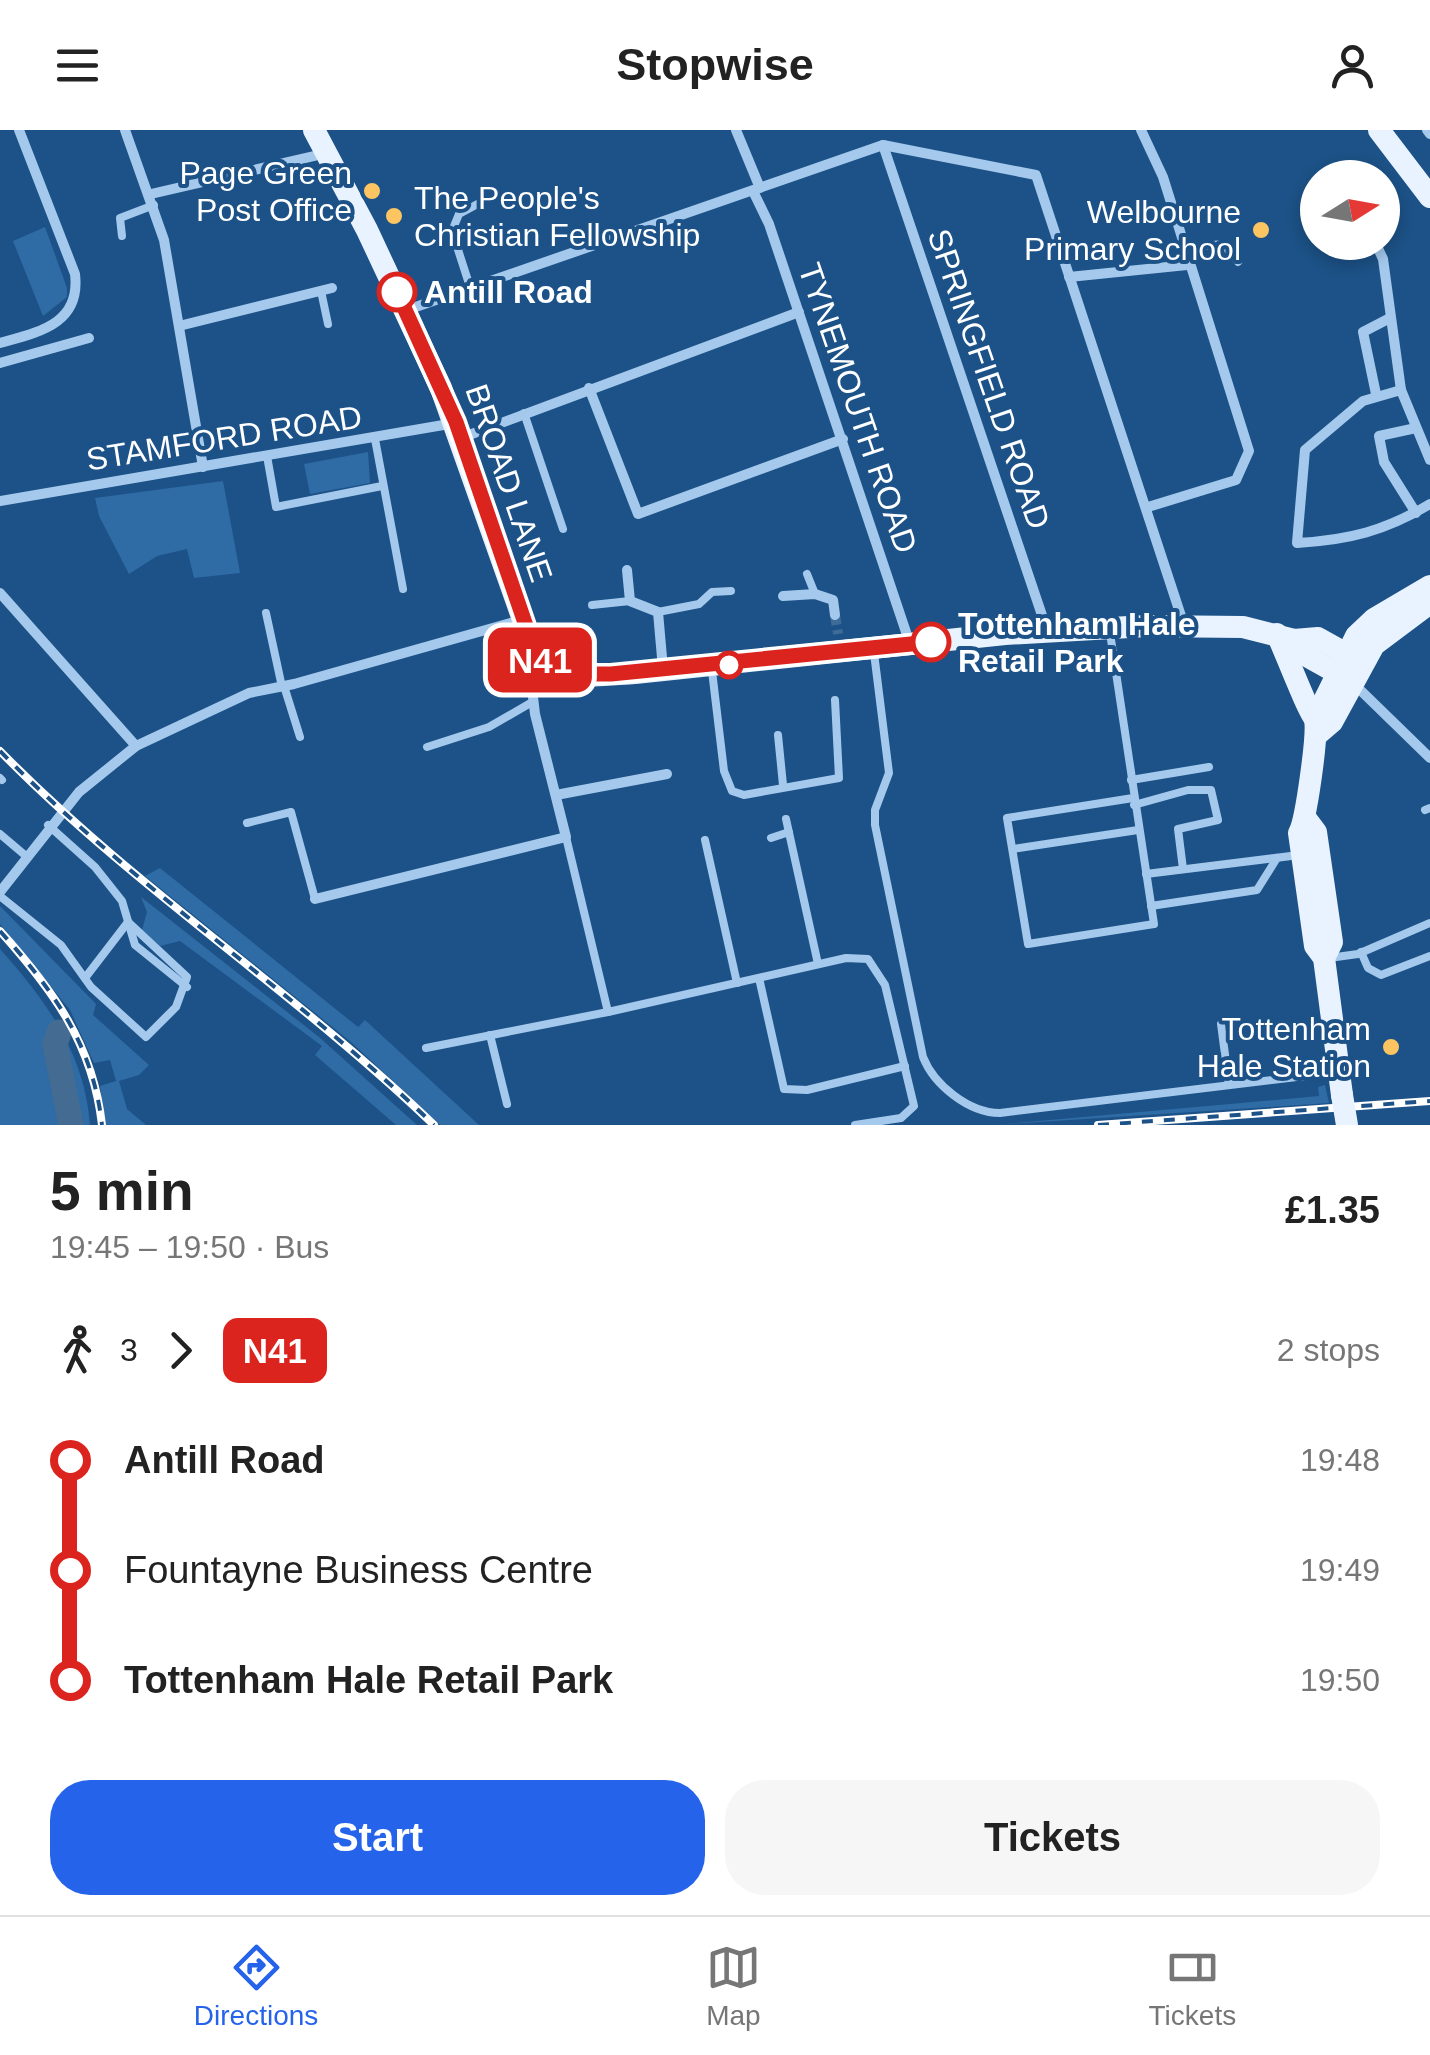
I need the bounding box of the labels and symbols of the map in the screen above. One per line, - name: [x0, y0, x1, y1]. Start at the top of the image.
- place label: Page Green Post Office: [179, 155, 352, 228]
- north arrow: [1300, 160, 1400, 260]
- marker: Page Green Post Office: [361, 180, 383, 202]
- place label: The People's Christian Fellowship: [414, 180, 700, 253]
- place label: Welbourne Primary School: [1024, 194, 1241, 267]
- marker: The People's Christian Fellowship: [383, 205, 405, 227]
- marker: Welbourne Primary School: [1250, 219, 1272, 241]
- street label: SPRINGFIELD ROAD: [921, 224, 1057, 534]
- street label: TYNEMOUTH ROAD: [791, 258, 925, 558]
- marker: Antill Road: [378, 273, 416, 311]
- place label: Antill Road: [424, 274, 593, 310]
- street label: BROAD LANE: [458, 380, 560, 586]
- street label: STAMFORD ROAD: [84, 398, 364, 478]
- place label: Tottenham Hale Retail Park: [958, 606, 1196, 679]
- marker: Tottenham Hale Retail Park: [912, 623, 950, 661]
- line badge: N41: [482, 628, 598, 692]
- unlabelled marker: [716, 652, 742, 678]
- place label: Tottenham Hale Station: [1197, 1011, 1371, 1084]
- marker: Tottenham Hale Station: [1380, 1036, 1402, 1058]

